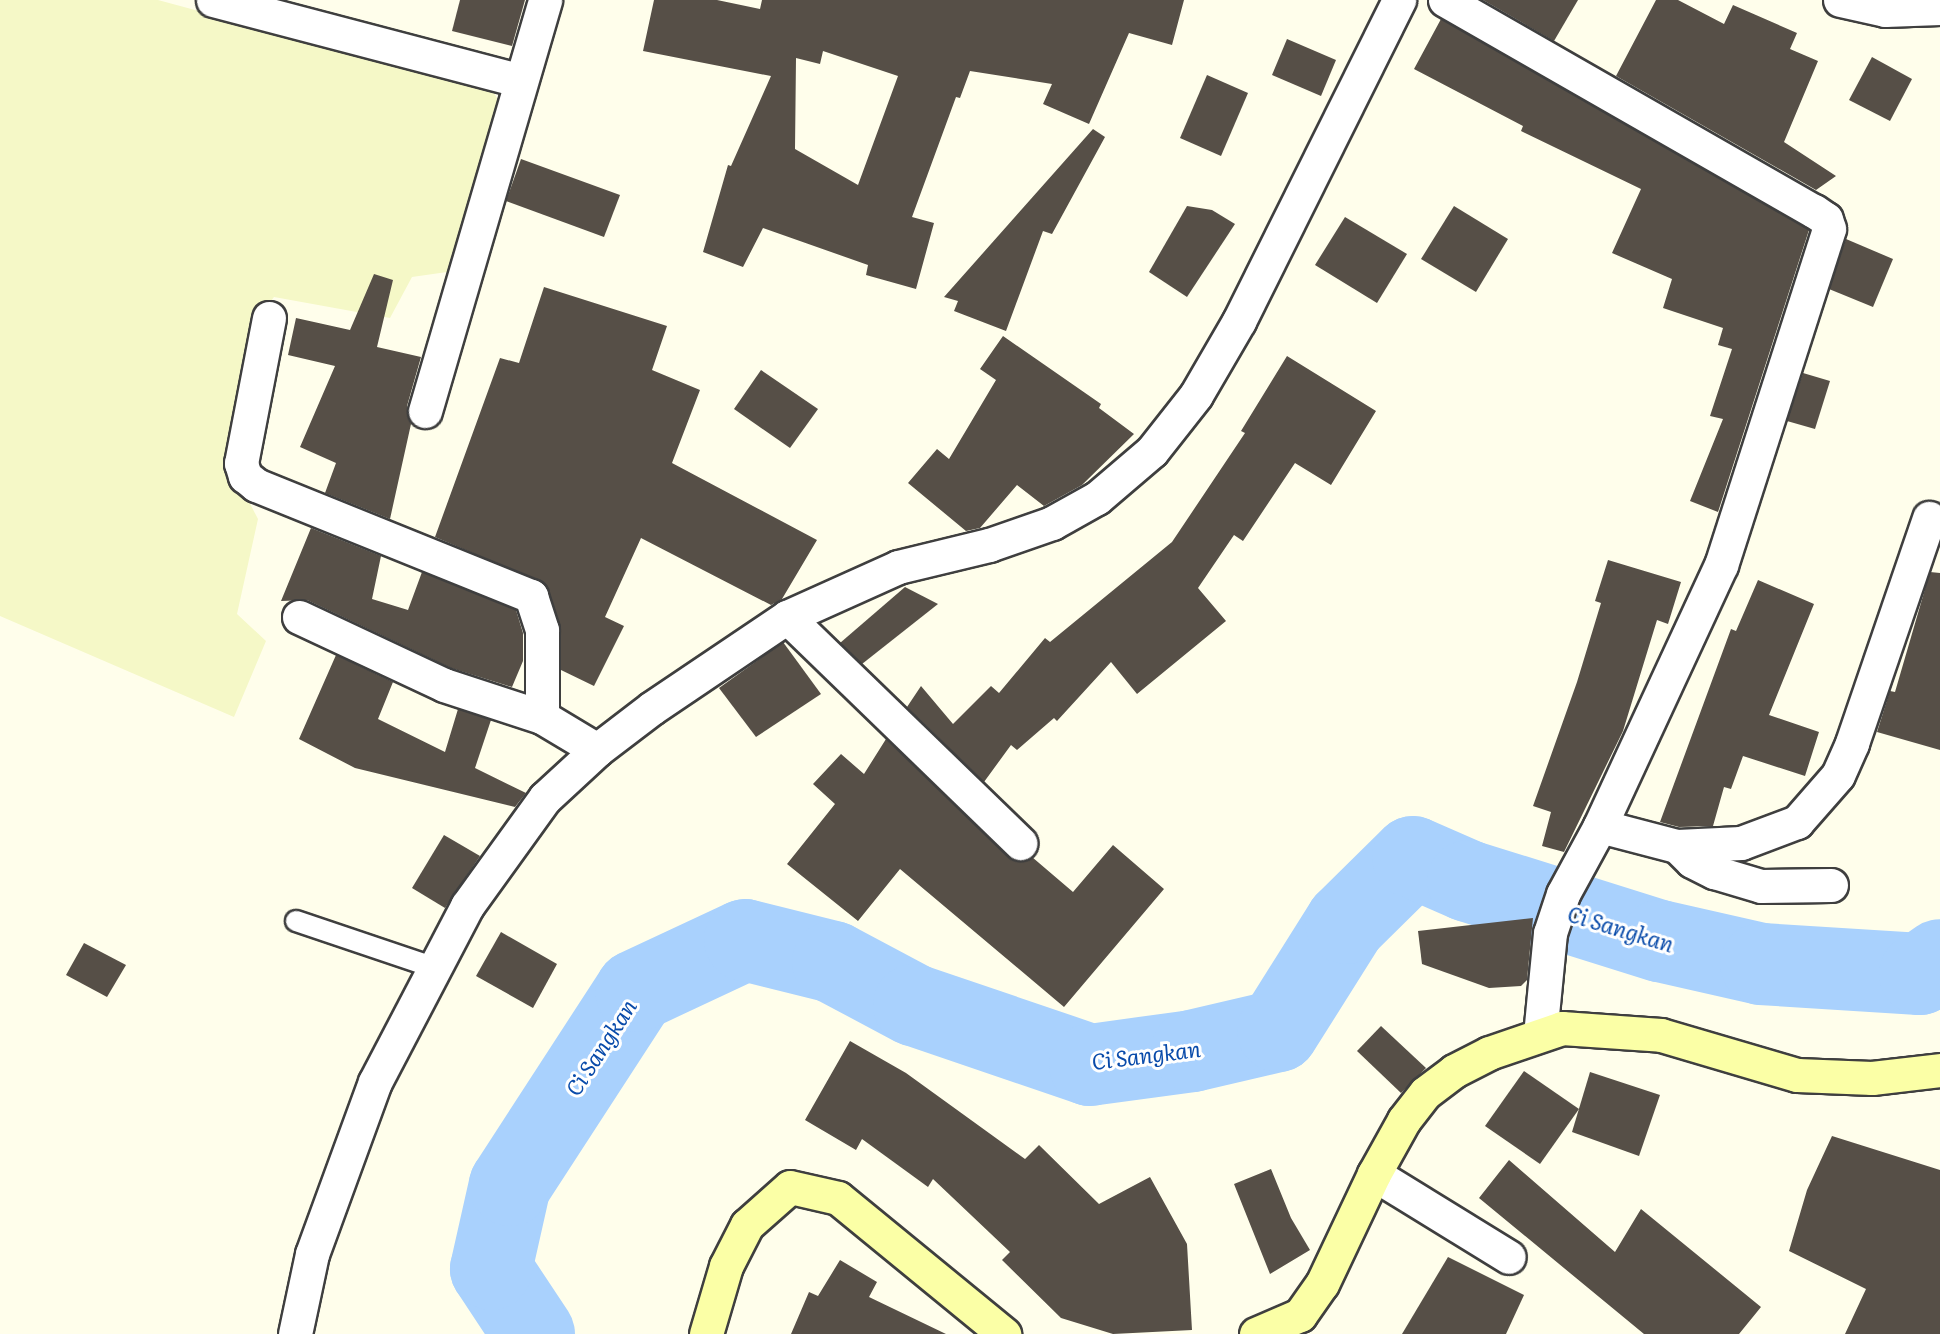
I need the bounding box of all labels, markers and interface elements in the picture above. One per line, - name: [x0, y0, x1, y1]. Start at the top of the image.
- water label: Ci Sangkan: [1565, 899, 1677, 957]
- water label: Ci Sangkan: [559, 994, 641, 1100]
- water label: Ci Sangkan: [1090, 1034, 1202, 1074]

